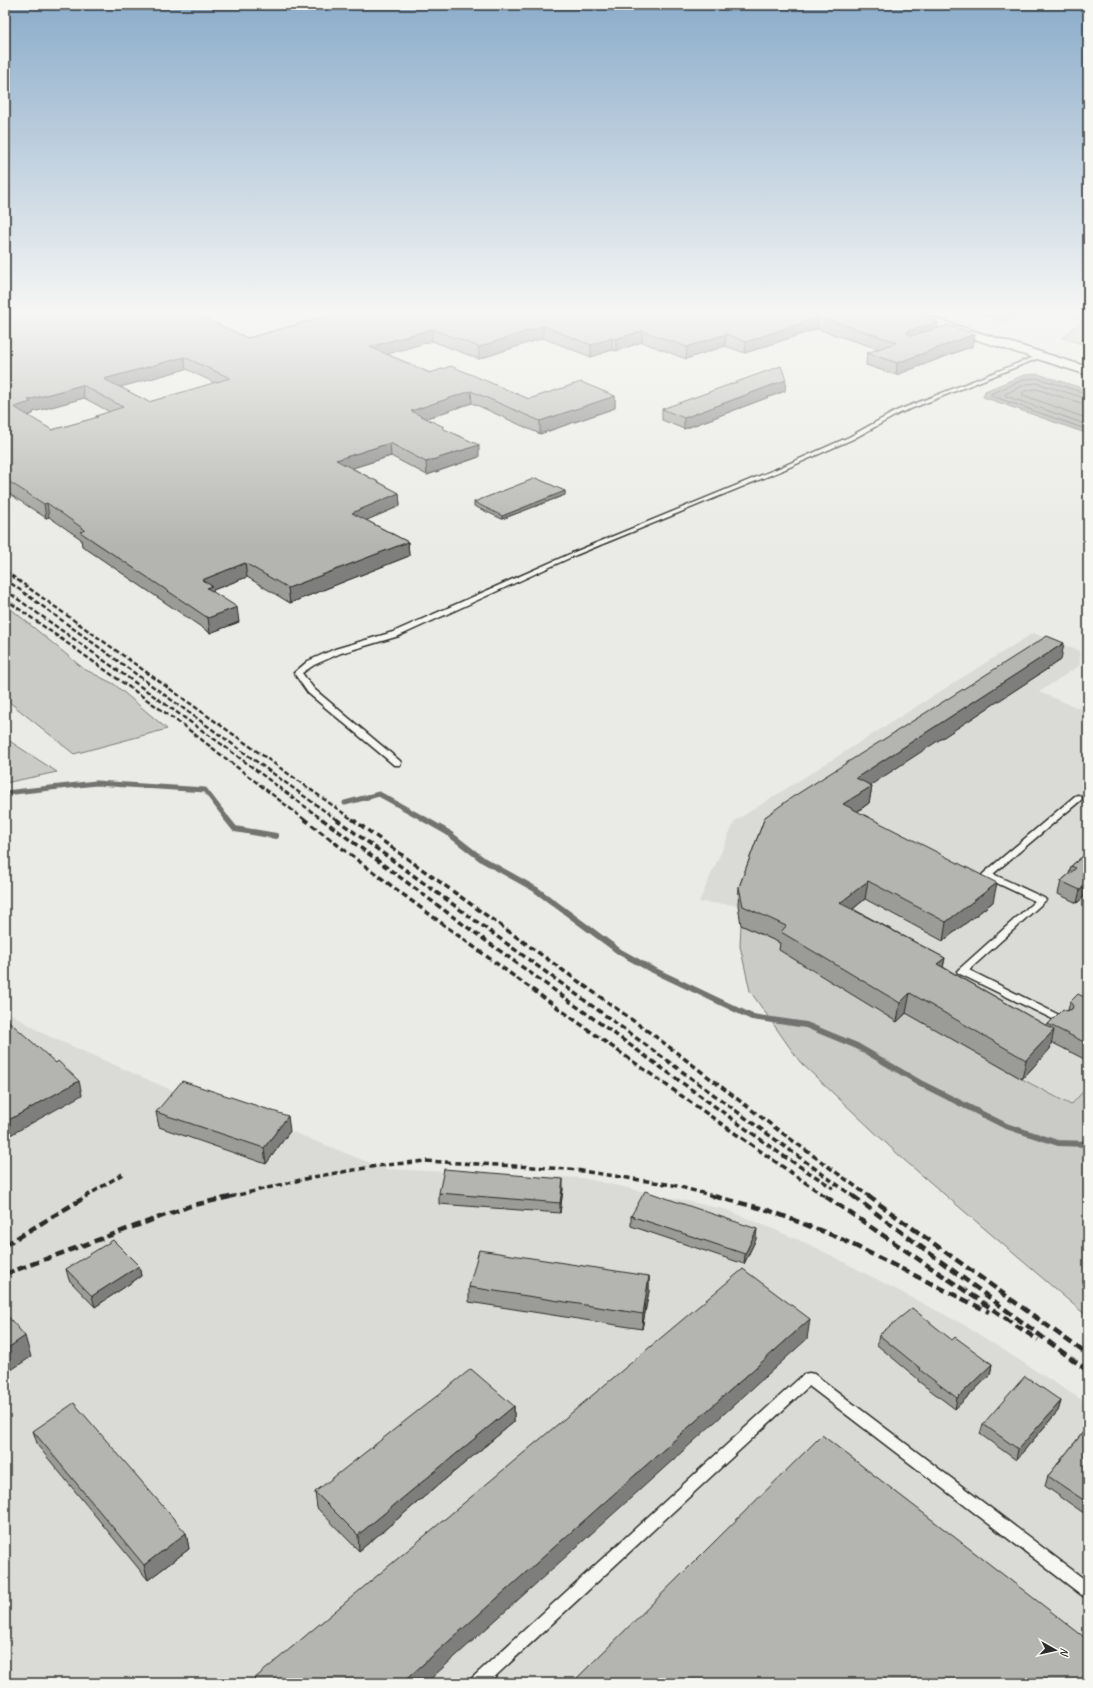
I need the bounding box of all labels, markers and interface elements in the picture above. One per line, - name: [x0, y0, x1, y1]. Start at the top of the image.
- north arrow: [1035, 1630, 1075, 1670]
- text: N: [1057, 1647, 1072, 1658]

